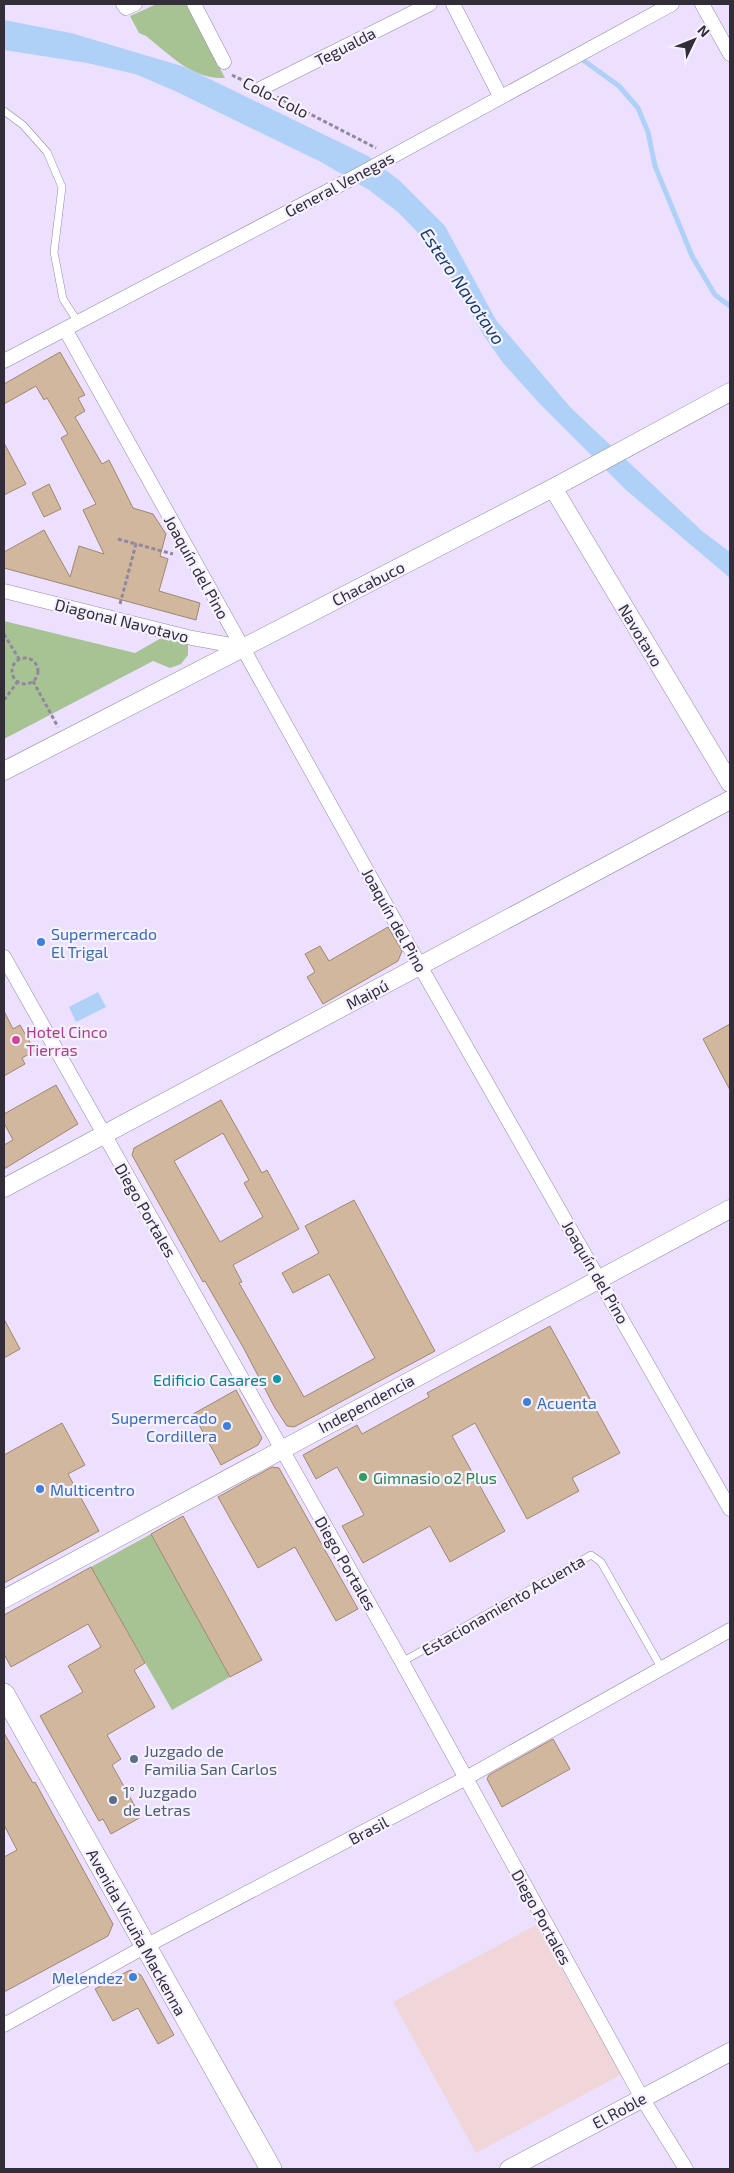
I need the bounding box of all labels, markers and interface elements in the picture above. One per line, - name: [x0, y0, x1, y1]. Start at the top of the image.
- north arrow: [669, 15, 719, 65]
- text: N: [694, 21, 714, 40]
- street label: Tegualda: [311, 23, 379, 69]
- street label: Colo-Colo: [240, 72, 312, 122]
- street label: General Venegas: [281, 147, 397, 221]
- water label: Estero Navotavo: [416, 223, 510, 349]
- street label: Joaquín del Pino: [161, 512, 233, 622]
- street label: Chacabuco: [329, 557, 407, 609]
- street label: Diagonal Navotavo: [53, 594, 191, 646]
- street label: Navotavo: [615, 600, 667, 670]
- street label: Joaquín del Pino: [359, 865, 431, 975]
- place label: Supermercado El Trigal: [51, 924, 157, 961]
- marker: Supermercado El Trigal: [35, 936, 47, 948]
- street label: Maipú: [343, 975, 391, 1013]
- place label: Hotel Cinco Tierras: [26, 1022, 108, 1059]
- marker: Hotel Cinco Tierras: [10, 1034, 22, 1046]
- street label: Diego Portales: [111, 1159, 181, 1261]
- street label: Joaquín del Pino: [559, 1217, 633, 1327]
- place label: Edificio Casares: [153, 1370, 267, 1389]
- street label: Independencia: [315, 1370, 417, 1436]
- marker: Edificio Casares: [271, 1373, 283, 1385]
- place label: Acuenta: [537, 1393, 597, 1412]
- marker: Acuenta: [521, 1396, 533, 1408]
- place label: Supermercado Cordillera: [111, 1408, 217, 1445]
- marker: Supermercado Cordillera: [221, 1420, 233, 1432]
- place label: Gimnasio o2 Plus: [373, 1468, 497, 1487]
- marker: Gimnasio o2 Plus: [357, 1471, 369, 1483]
- place label: Multicentro: [50, 1480, 135, 1499]
- marker: Multicentro: [34, 1483, 46, 1495]
- street label: Diego Portales: [311, 1512, 381, 1614]
- street label: Estacionamiento Acuenta: [418, 1551, 588, 1659]
- place label: Juzgado de Familia San Carlos: [144, 1741, 277, 1778]
- marker: Juzgado de Familia San Carlos: [128, 1753, 140, 1765]
- place label: 1° Juzgado de Letras: [123, 1782, 197, 1819]
- marker: 1° Juzgado de Letras: [107, 1794, 119, 1806]
- street label: Brasil: [345, 1812, 391, 1848]
- street label: Avenida Vicuña Mackenna: [83, 1845, 191, 2019]
- street label: Diego Portales: [508, 1866, 576, 1968]
- place label: Melendez: [52, 1968, 123, 1987]
- marker: Melendez: [127, 1971, 139, 1983]
- street label: El Roble: [589, 2088, 649, 2132]

